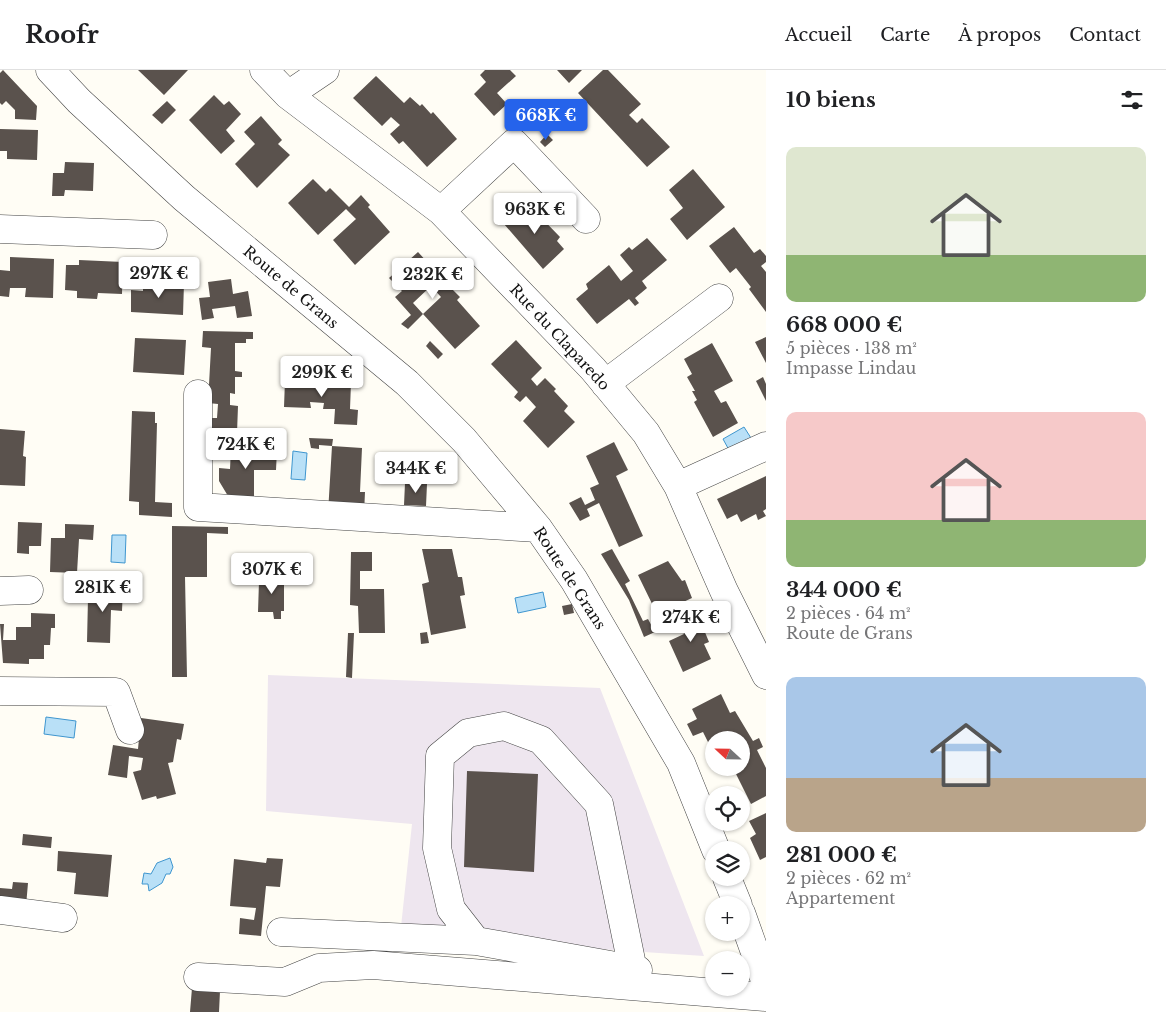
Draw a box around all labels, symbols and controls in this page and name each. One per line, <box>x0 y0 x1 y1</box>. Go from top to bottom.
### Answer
text: Roofr <box>25 20 99 49</box>
text: Accueil <box>785 24 852 46</box>
text: Carte <box>880 24 930 46</box>
text: À propos <box>958 24 1041 46</box>
text: Contact <box>1069 24 1141 46</box>
icon: filters <box>1118 86 1146 114</box>
text: 10 biens <box>786 87 876 113</box>
pin: 668K € <box>505 98 587 141</box>
text: 668K € <box>516 105 576 125</box>
icon: home <box>921 180 1011 270</box>
pin: 963K € <box>494 192 576 235</box>
text: 963K € <box>505 199 566 219</box>
street label: Route de Grans <box>239 242 343 333</box>
pin: 297K € <box>118 256 200 299</box>
pin: 232K € <box>392 258 474 300</box>
text: 297K € <box>130 263 188 283</box>
text: 232K € <box>403 264 463 284</box>
street label: Rue du Claparedo <box>506 280 614 394</box>
text: 668 000 € <box>786 312 902 338</box>
text: 5 pièces · 138 m² <box>786 338 917 358</box>
pin: 299K € <box>281 356 363 398</box>
text: Impasse Lindau <box>786 358 916 378</box>
text: 299K € <box>291 362 353 382</box>
pin: 724K € <box>205 428 287 470</box>
text: 724K € <box>217 434 275 454</box>
icon: home <box>921 445 1011 535</box>
pin: 344K € <box>375 452 457 494</box>
text: 344K € <box>386 458 446 478</box>
street label: Route de Grans <box>530 523 610 633</box>
pin: 307K € <box>231 552 313 595</box>
text: 307K € <box>242 559 302 579</box>
pin: 281K € <box>62 570 144 613</box>
text: 281K € <box>75 577 131 597</box>
text: 344 000 € <box>786 577 902 603</box>
pin: 274K € <box>650 600 732 643</box>
text: 2 pièces · 64 m² <box>786 603 911 623</box>
text: 274K € <box>662 607 720 627</box>
text: Route de Grans <box>786 623 913 643</box>
icon: home <box>921 710 1011 800</box>
north arrow <box>705 731 750 776</box>
map controls <box>705 731 750 996</box>
button: locate <box>705 786 750 831</box>
button: layers <box>705 841 750 886</box>
text: 281 000 € <box>786 842 897 868</box>
text: 2 pièces · 62 m² <box>786 868 911 888</box>
text: Appartement <box>786 888 895 908</box>
button: + <box>705 896 750 941</box>
button: − <box>705 951 750 996</box>

